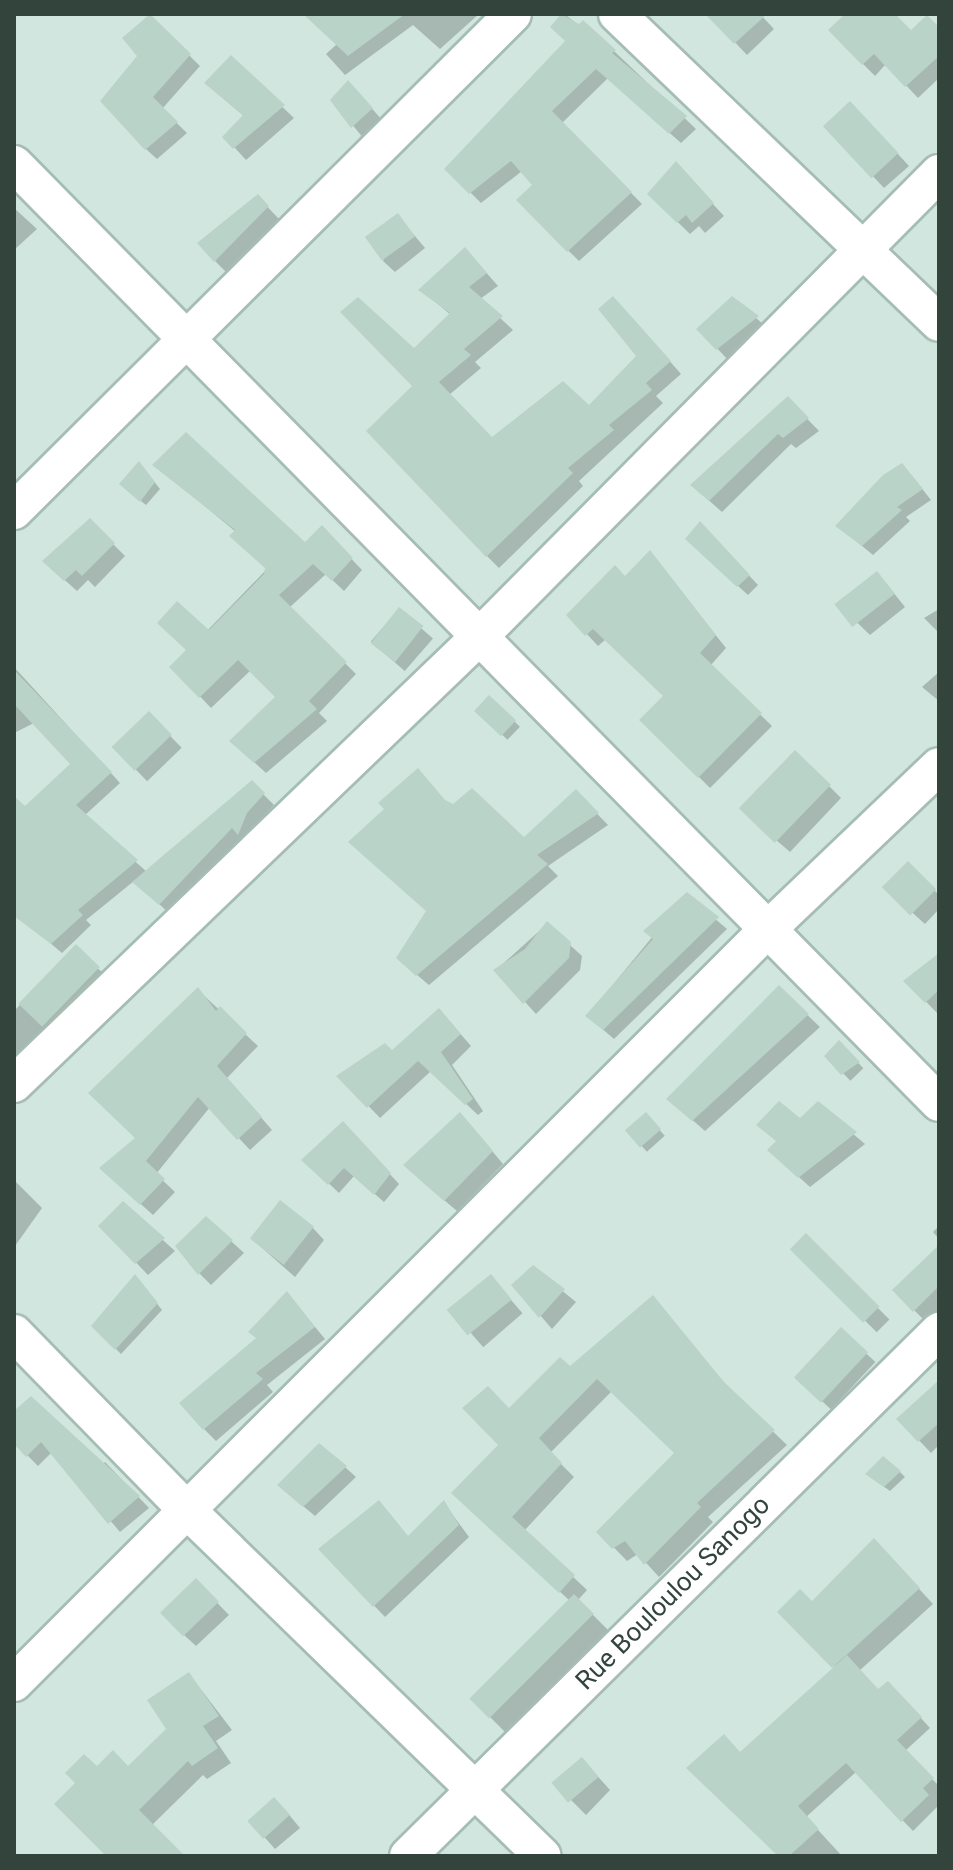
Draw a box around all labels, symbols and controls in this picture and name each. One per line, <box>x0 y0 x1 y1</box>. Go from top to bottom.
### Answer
street label: Rue Bouloulou Sanogo <box>569 1489 777 1697</box>

